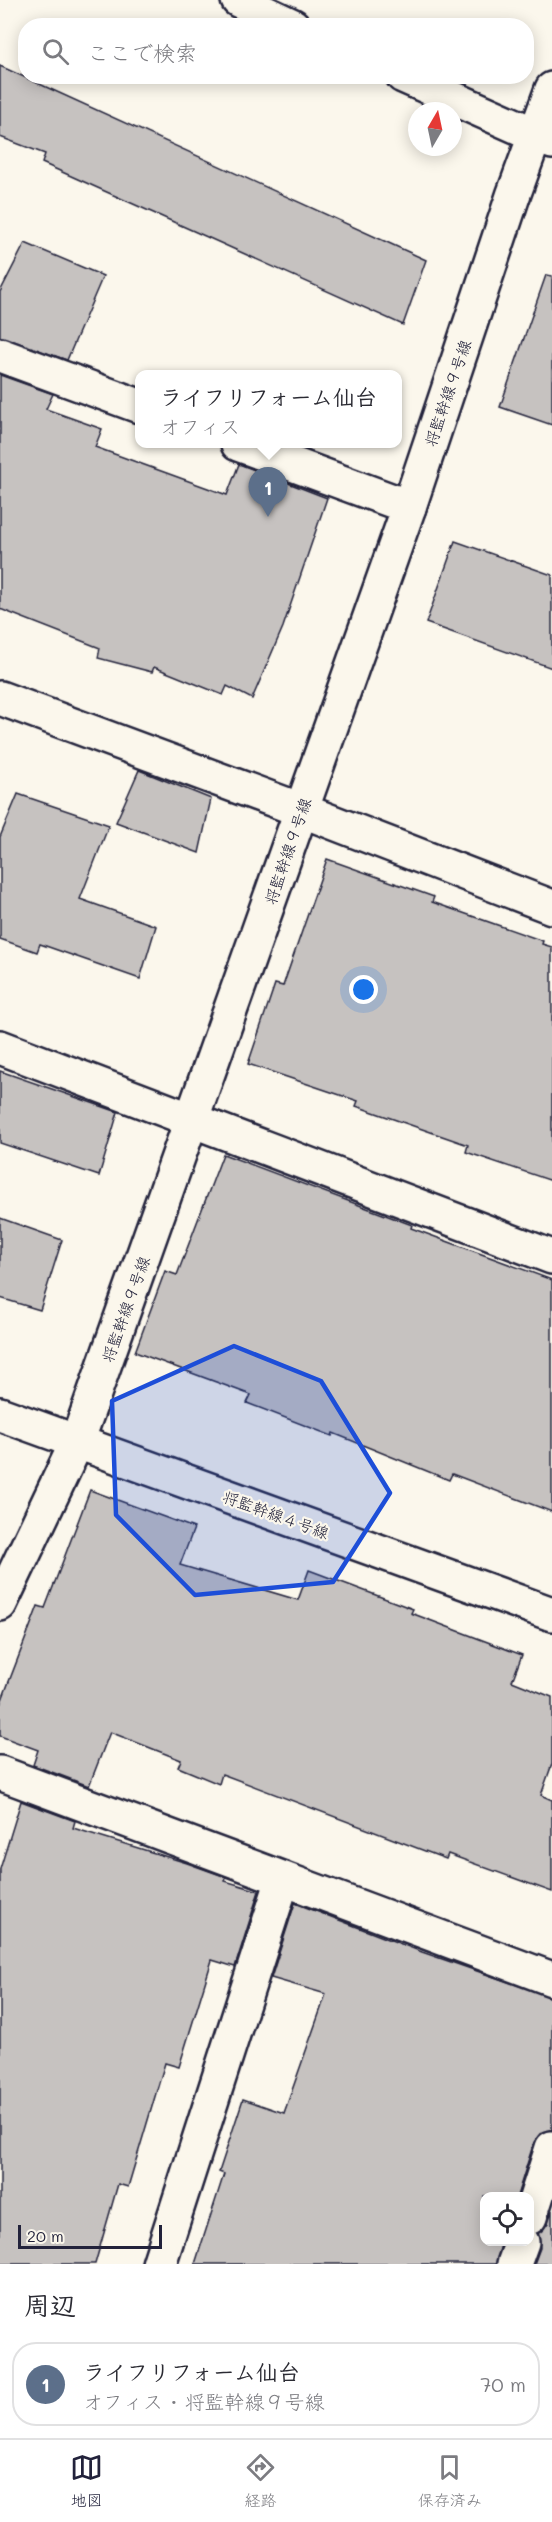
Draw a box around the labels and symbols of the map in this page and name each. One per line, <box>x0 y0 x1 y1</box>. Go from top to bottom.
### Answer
north arrow <box>408 102 462 156</box>
street label: 将監幹線９号線 <box>419 337 475 449</box>
pin: 1 <box>248 468 288 517</box>
street label: 将監幹線９号線 <box>259 795 315 907</box>
your location <box>349 975 378 1004</box>
street label: 将監幹線９号線 <box>96 1253 154 1365</box>
street label: 将監幹線４号線 <box>220 1485 332 1543</box>
scale bar <box>18 2222 162 2250</box>

